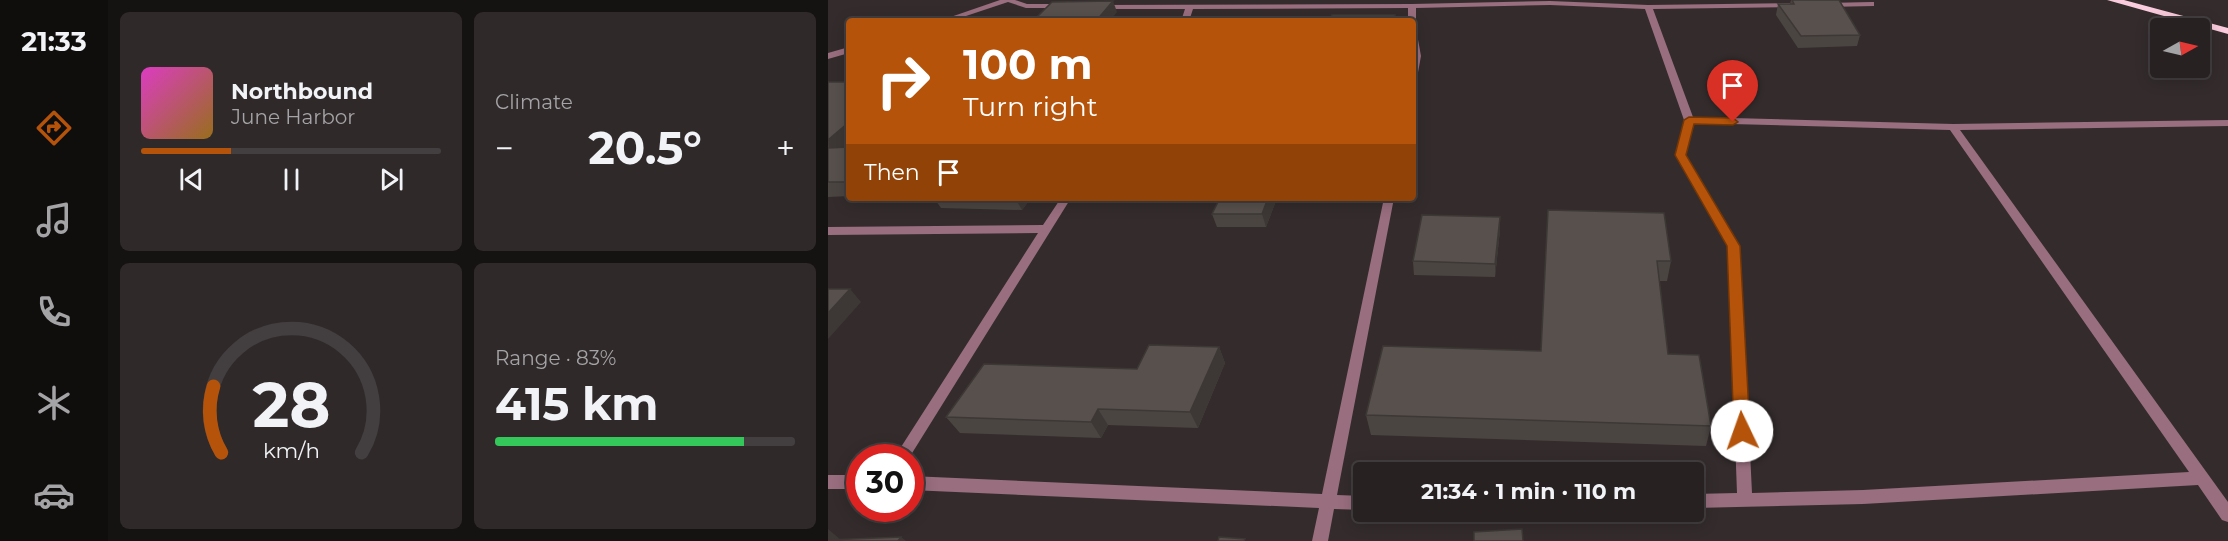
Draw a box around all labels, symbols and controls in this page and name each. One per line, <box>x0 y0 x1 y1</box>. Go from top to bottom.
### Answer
north arrow <box>2150 18 2210 78</box>
map controls <box>2150 18 2210 78</box>
text: 21:33 <box>21 25 87 58</box>
text: 100 m <box>963 38 1092 90</box>
icon: right <box>864 42 942 120</box>
pin <box>1707 60 1758 122</box>
icon: arrive <box>1716 69 1749 102</box>
text: Northbound <box>231 78 373 105</box>
text: Climate <box>495 90 573 114</box>
text: Turn right <box>963 90 1098 123</box>
text: June Harbor <box>231 105 355 129</box>
icon: directions <box>33 107 75 149</box>
text: 20.5° <box>588 120 702 175</box>
text: − <box>495 128 514 168</box>
text: + <box>776 128 795 168</box>
icon: arrive <box>932 156 965 189</box>
text: Then <box>864 159 920 186</box>
icon: previous <box>175 163 208 196</box>
icon: pause <box>275 163 308 196</box>
icon: next <box>375 163 408 196</box>
icon: music <box>33 199 75 241</box>
icon: phone <box>33 291 75 333</box>
text: Range · 83% <box>495 346 616 370</box>
text: 28 <box>252 367 330 443</box>
text: 415 km <box>495 376 659 431</box>
icon: climate <box>33 382 75 424</box>
position arrow <box>1710 399 1774 463</box>
text: km/h <box>262 437 320 463</box>
speed limit sign: 30 <box>846 444 924 522</box>
icon: car <box>33 474 75 516</box>
text: 21:34 · 1 min · 110 m <box>1421 478 1636 505</box>

